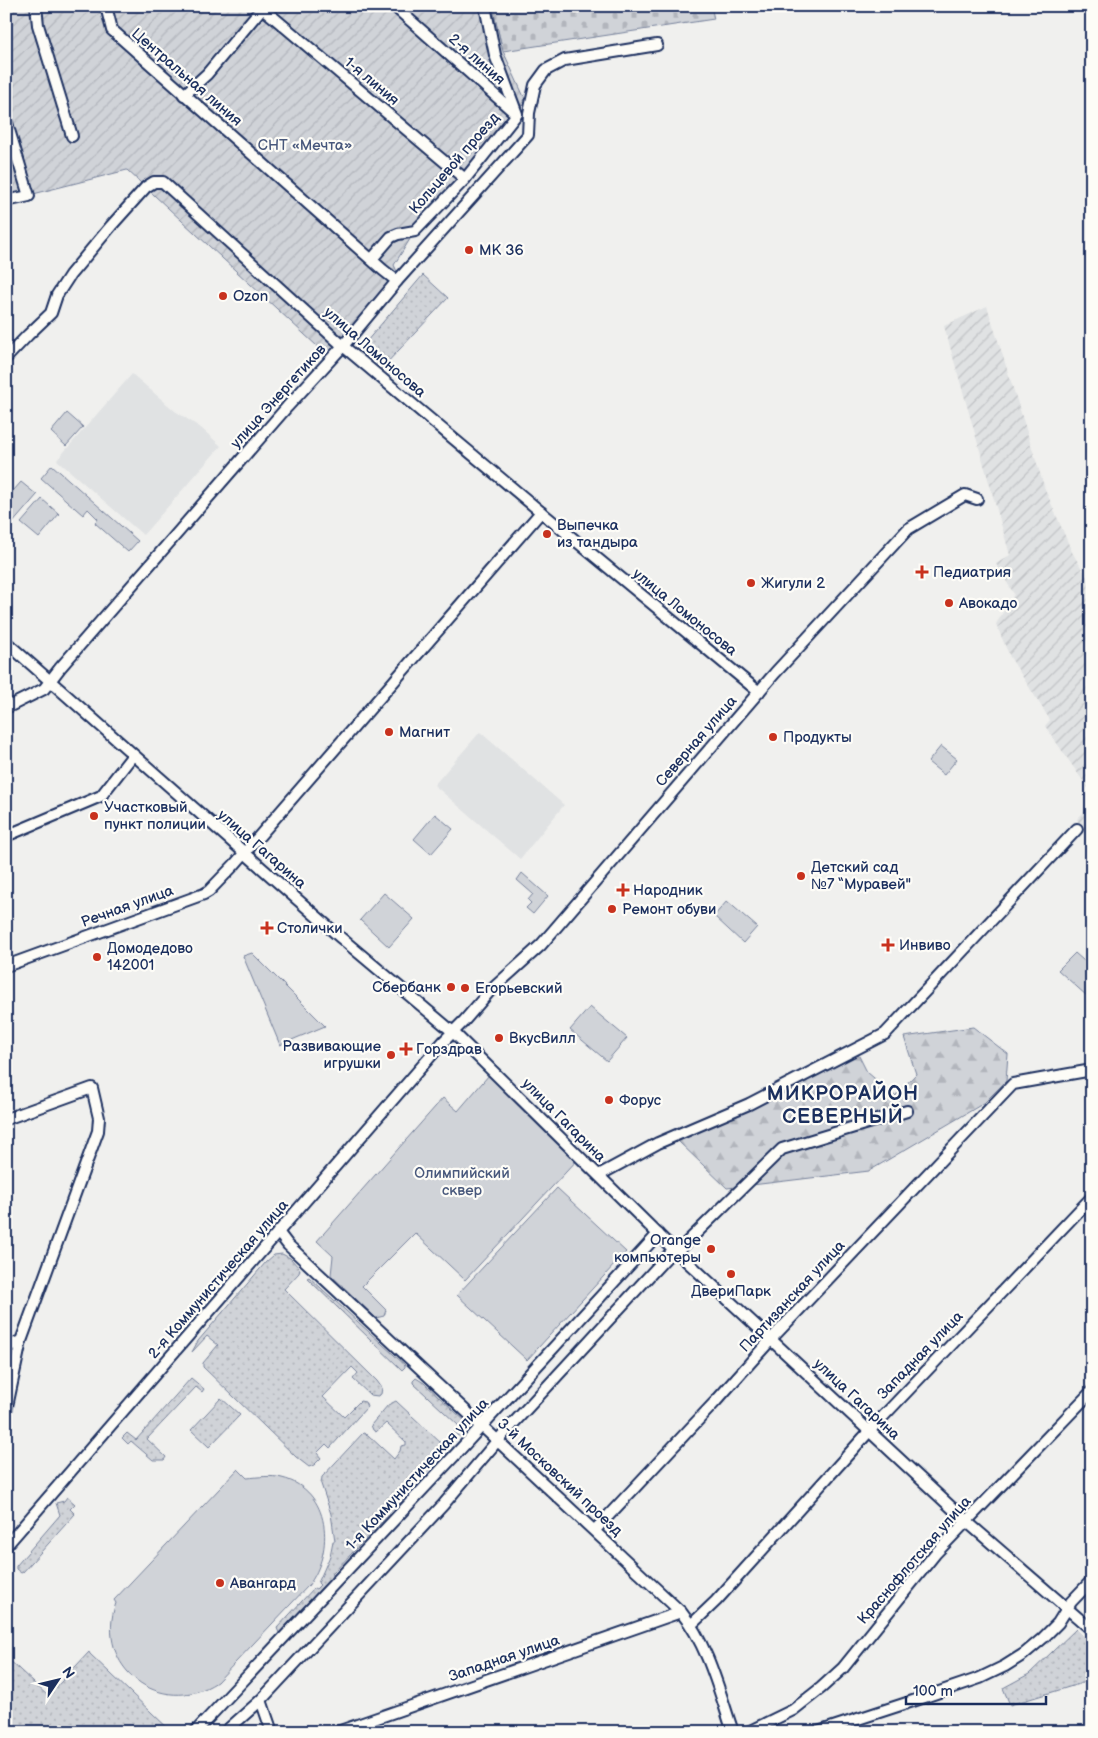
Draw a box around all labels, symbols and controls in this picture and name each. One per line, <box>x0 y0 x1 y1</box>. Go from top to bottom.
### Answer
street label: Центральная линия <box>127 24 246 131</box>
street label: 2-я линия <box>444 30 509 89</box>
street label: 1-я линия <box>340 53 403 110</box>
street label: Кольцевой проезд <box>405 109 504 218</box>
park label: СНТ «Мечта» <box>258 136 352 155</box>
place label: МК 36 <box>479 241 524 260</box>
marker: МК 36 <box>463 244 475 256</box>
place label: Ozon <box>233 287 268 306</box>
marker: Ozon <box>217 290 229 302</box>
street label: улица Ломоносова <box>320 303 430 402</box>
street label: улица Энергетиков <box>226 340 330 452</box>
place label: Выпечка из тандыра <box>557 516 638 552</box>
marker: Выпечка из тандыра <box>541 528 553 540</box>
place label: Педиатрия <box>933 563 1011 582</box>
street label: улица Ломоносова <box>629 564 741 660</box>
marker: Педиатрия <box>915 565 929 579</box>
place label: Жигули 2 <box>761 574 825 593</box>
marker: Жигули 2 <box>745 577 757 589</box>
place label: Авокадо <box>958 594 1017 613</box>
marker: Авокадо <box>943 597 955 609</box>
street label: Северная улица <box>652 692 741 791</box>
place label: Магнит <box>399 723 450 742</box>
marker: Магнит <box>383 726 395 738</box>
place label: Продукты <box>783 728 852 747</box>
marker: Продукты <box>767 731 779 743</box>
place label: Участковый пункт полиции <box>104 798 206 834</box>
street label: улица Гагарина <box>213 806 310 893</box>
marker: Участковый пункт полиции <box>88 810 100 822</box>
place label: Детский сад №7 “Муравей" <box>811 858 911 894</box>
marker: Детский сад №7 “Муравей" <box>795 870 807 882</box>
street label: Речная улица <box>78 881 176 932</box>
place label: Народник <box>633 881 703 900</box>
marker: Народник <box>617 884 629 896</box>
place label: Ремонт обуви <box>622 900 716 919</box>
marker: Ремонт обуви <box>606 903 618 915</box>
place label: Столички <box>277 919 343 938</box>
marker: Столички <box>261 922 273 934</box>
place label: Инвиво <box>899 936 951 955</box>
marker: Инвиво <box>881 938 895 952</box>
place label: Домодедово 142001 <box>107 939 193 975</box>
marker: Домодедово 142001 <box>91 951 103 963</box>
place label: Сбербанк <box>372 978 441 997</box>
place label: Егорьевский <box>475 979 562 998</box>
marker: Сбербанк <box>445 981 457 993</box>
marker: Егорьевский <box>459 982 471 994</box>
place label: ВкусВилл <box>509 1029 576 1048</box>
marker: ВкусВилл <box>493 1032 505 1044</box>
place label: Развивающие игрушки <box>282 1037 381 1073</box>
place label: Горздрав <box>416 1040 482 1059</box>
marker: Горздрав <box>400 1043 412 1055</box>
marker: Развивающие игрушки <box>385 1049 397 1061</box>
street label: улица Гагарина <box>518 1074 610 1166</box>
district label: МИКРОРАЙОН СЕВЕРНЫЙ <box>767 1080 919 1129</box>
place label: Форус <box>619 1091 662 1110</box>
marker: Форус <box>603 1094 615 1106</box>
park label: Олимпийский сквер <box>414 1164 510 1200</box>
street label: 2-я Коммунистическая улица <box>144 1196 293 1363</box>
place label: Orange компьютеры <box>614 1231 701 1267</box>
street label: Партизанская улица <box>736 1236 849 1356</box>
marker: Orange компьютеры <box>705 1243 717 1255</box>
marker: ДвериПарк <box>725 1268 737 1280</box>
place label: ДвериПарк <box>691 1282 771 1301</box>
street label: Западная улица <box>873 1307 967 1404</box>
street label: улица Гагарина <box>809 1354 904 1444</box>
street label: 1-я Коммунистическая улица <box>342 1394 493 1554</box>
street label: 3-й Московский проезд <box>493 1414 626 1540</box>
street label: Краснофлотская улица <box>854 1492 975 1628</box>
place label: Авангард <box>229 1574 296 1593</box>
marker: Авангард <box>214 1577 226 1589</box>
street label: Западная улица <box>446 1631 562 1686</box>
north arrow <box>32 1656 82 1706</box>
text: N <box>58 1664 78 1682</box>
scale bar <box>906 1673 1046 1705</box>
text: 100 m <box>913 1682 953 1701</box>

